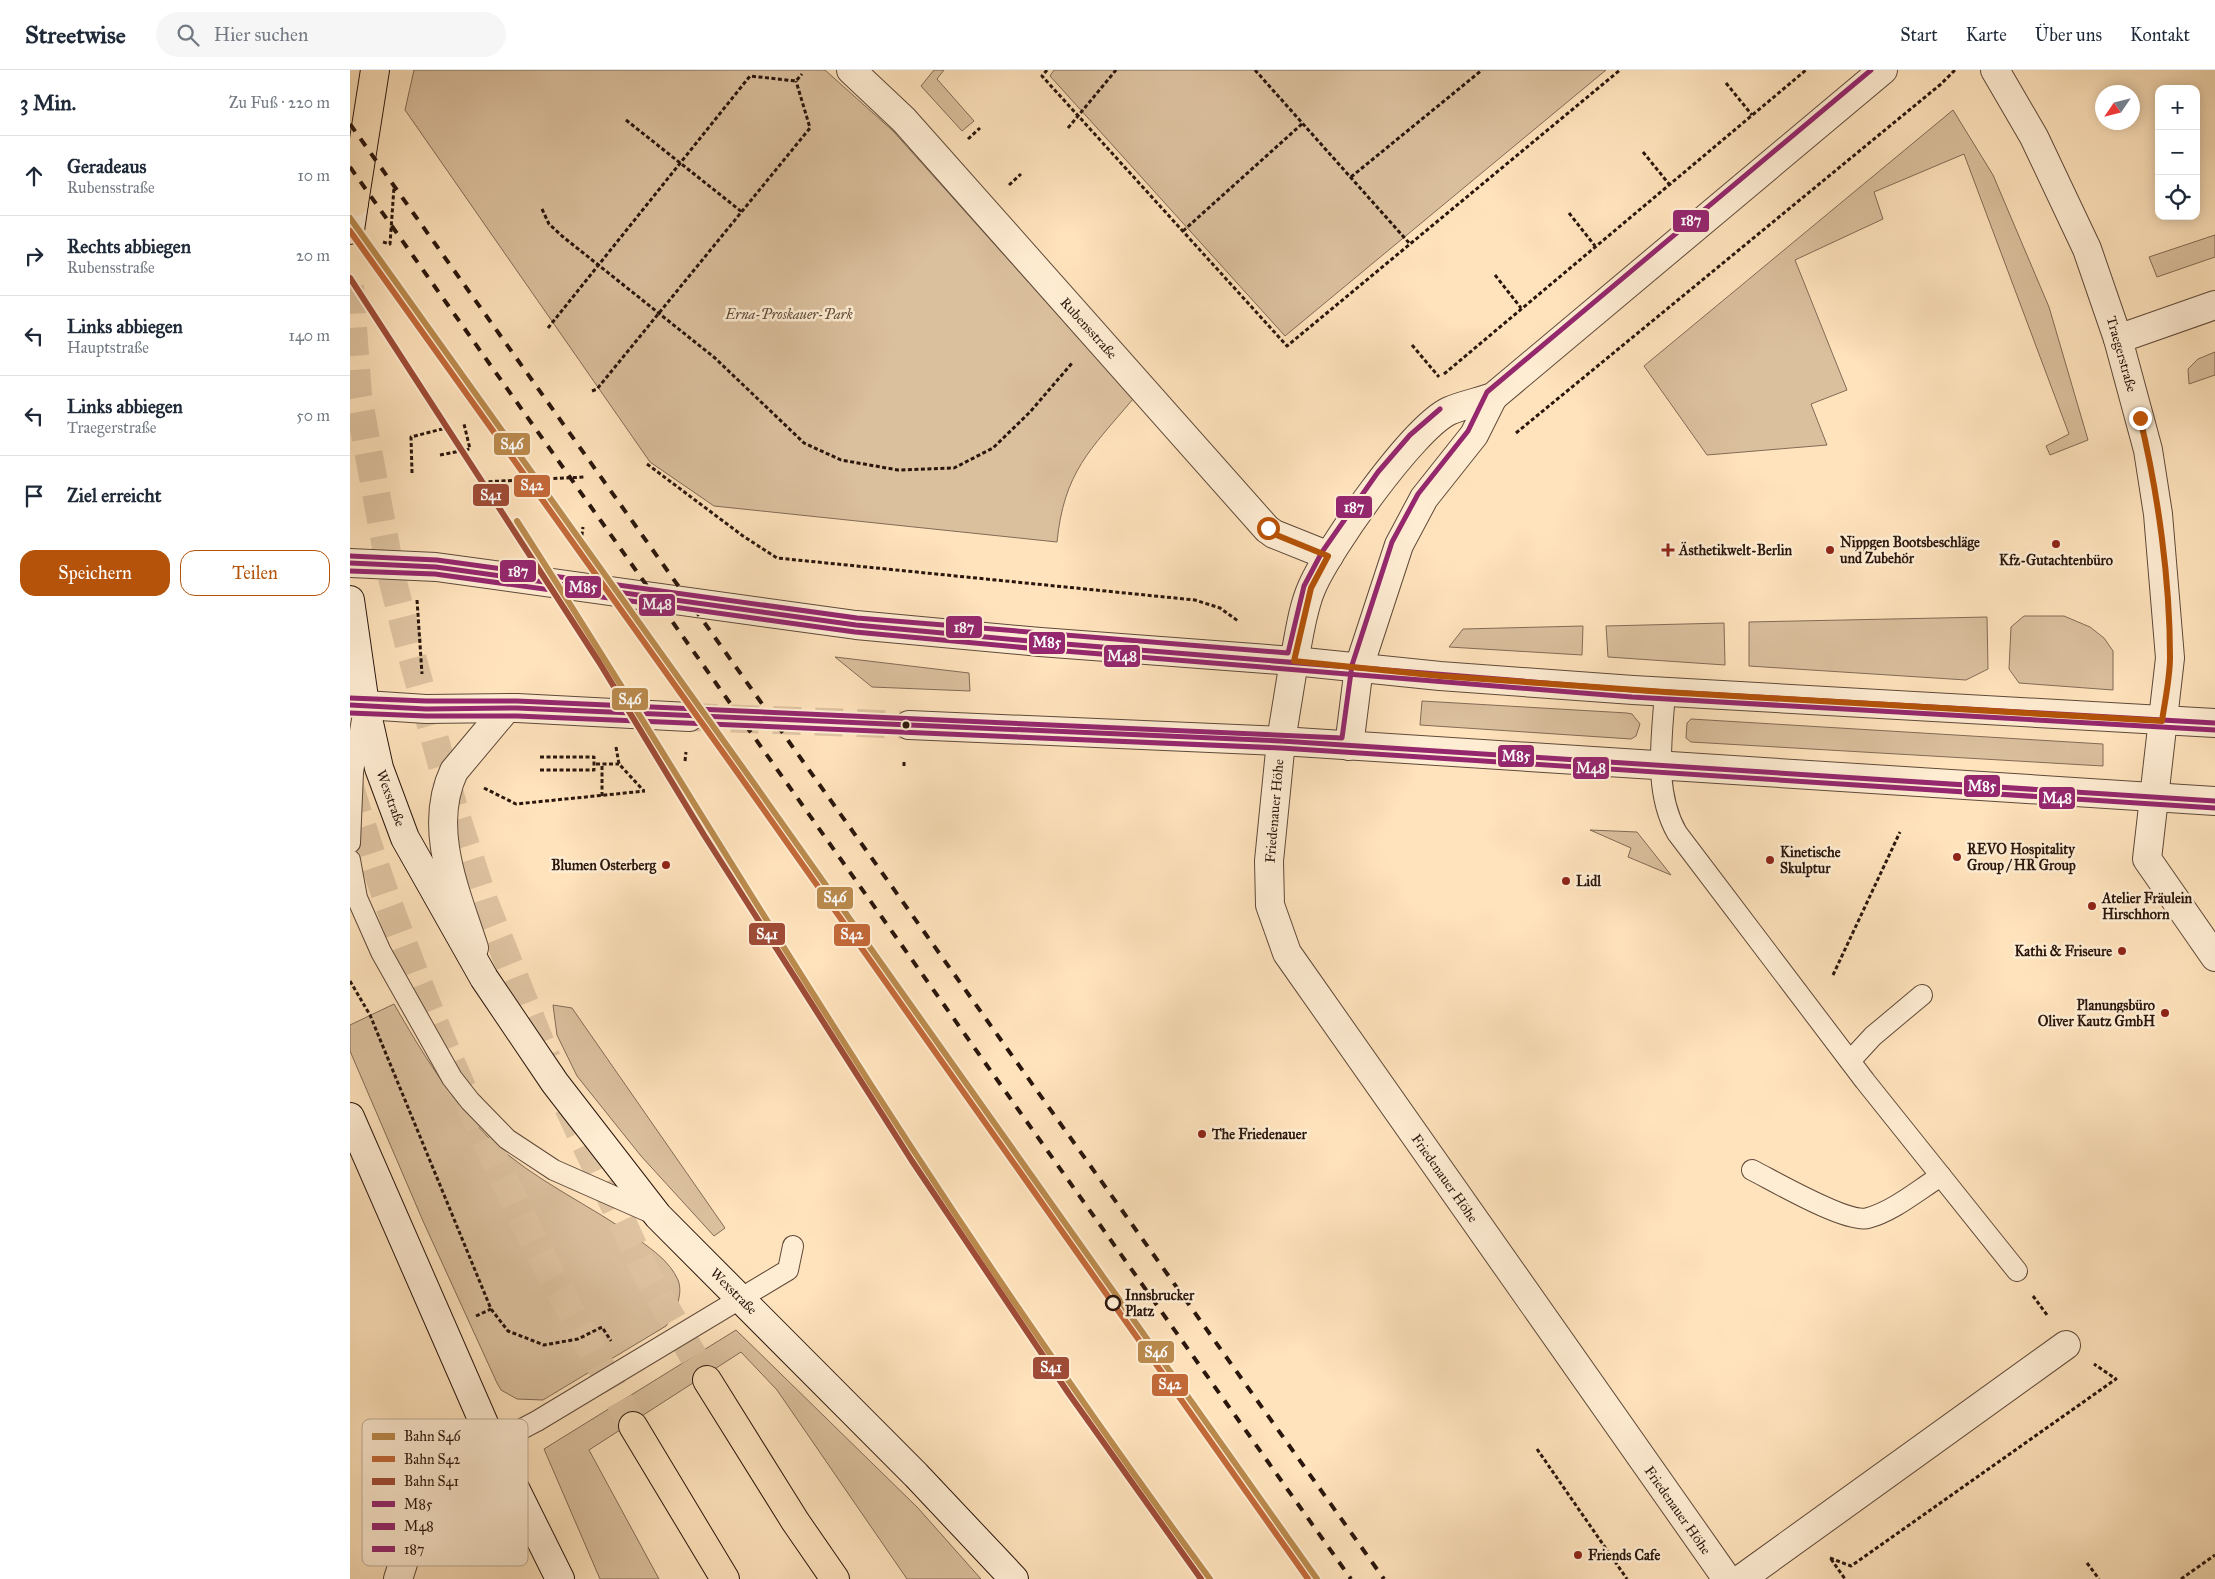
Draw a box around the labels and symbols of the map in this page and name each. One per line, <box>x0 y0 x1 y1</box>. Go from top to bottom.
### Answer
north arrow <box>2095 85 2140 130</box>
line badge: 187 <box>1672 209 1710 233</box>
text: 187 <box>1681 212 1702 229</box>
street label: Rubensstraße <box>1057 294 1121 363</box>
park label: Erna-Proskauer-Park <box>724 306 853 323</box>
street label: Traegerstraße <box>2103 314 2141 394</box>
route end <box>2129 407 2152 430</box>
line badge: S46 <box>493 432 531 456</box>
text: S46 <box>500 436 524 454</box>
line badge: S42 <box>513 474 551 498</box>
text: S42 <box>521 477 544 495</box>
line badge: S41 <box>472 483 510 507</box>
text: S41 <box>480 487 502 505</box>
line badge: 187 <box>1335 495 1373 519</box>
text: 187 <box>1344 499 1365 516</box>
route start <box>1257 517 1280 540</box>
place label: Nippgen Bootsbeschläge und Zubehör <box>1839 534 1980 567</box>
marker: Kfz-Gutachtenbüro <box>2050 538 2062 550</box>
place label: Ästhetikwelt-Berlin <box>1678 541 1793 559</box>
marker: Ästhetikwelt-Berlin <box>1661 543 1675 557</box>
marker: Nippgen Bootsbeschläge und Zubehör <box>1824 544 1836 556</box>
place label: Kfz-Gutachtenbüro <box>1999 552 2113 569</box>
line badge: 187 <box>499 559 537 583</box>
text: 187 <box>508 563 529 580</box>
line badge: M85 <box>564 575 602 599</box>
text: M85 <box>569 579 598 596</box>
line badge: M48 <box>638 593 676 617</box>
text: M48 <box>642 596 672 614</box>
line badge: 187 <box>945 615 983 639</box>
text: 187 <box>954 619 975 636</box>
line badge: M85 <box>1028 631 1066 655</box>
text: M85 <box>1033 634 1062 651</box>
line badge: M48 <box>1103 644 1141 668</box>
text: M48 <box>1107 648 1137 666</box>
line badge: S46 <box>611 687 649 711</box>
text: S46 <box>618 691 642 709</box>
unlabelled marker <box>901 720 911 730</box>
line badge: M85 <box>1497 744 1535 768</box>
text: M85 <box>1502 748 1531 765</box>
line badge: M48 <box>1572 756 1610 780</box>
street label: Friedenauer Höhe <box>1261 758 1288 864</box>
text: M48 <box>1576 760 1606 778</box>
street label: Wexstraße <box>372 768 409 829</box>
line badge: M85 <box>1963 774 2001 798</box>
text: M85 <box>1968 778 1997 795</box>
line badge: M48 <box>2038 786 2076 810</box>
text: M48 <box>2042 790 2072 808</box>
place label: REVO Hospitality Group / HR Group <box>1967 841 2076 875</box>
place label: Kinetische Skulptur <box>1780 844 1841 878</box>
marker: REVO Hospitality Group / HR Group <box>1951 851 1963 863</box>
marker: Kinetische Skulptur <box>1764 854 1776 866</box>
place label: Blumen Osterberg <box>551 857 656 875</box>
marker: Blumen Osterberg <box>660 859 672 871</box>
place label: Lidl <box>1576 873 1602 890</box>
marker: Lidl <box>1560 875 1572 887</box>
line badge: S46 <box>816 886 854 910</box>
text: S46 <box>823 889 847 907</box>
place label: Atelier Fräulein Hirschhorn <box>2101 890 2193 923</box>
marker: Atelier Fräulein Hirschhorn <box>2086 900 2098 912</box>
line badge: S41 <box>748 922 786 946</box>
line badge: S42 <box>833 923 871 947</box>
text: S41 <box>756 926 778 944</box>
text: S42 <box>841 926 864 944</box>
place label: Kathi & Friseure <box>2014 943 2112 960</box>
marker: Kathi & Friseure <box>2116 945 2128 957</box>
place label: Planungsbüro Oliver Kautz GmbH <box>2038 997 2155 1030</box>
marker: Planungsbüro Oliver Kautz GmbH <box>2159 1007 2171 1019</box>
place label: The Friedenauer <box>1211 1126 1308 1143</box>
marker: The Friedenauer <box>1196 1128 1208 1140</box>
street label: Friedenauer Höhe <box>1408 1131 1482 1226</box>
street label: Wexstraße <box>707 1264 761 1318</box>
place label: Innsbrucker Platz <box>1125 1287 1195 1320</box>
marker: Innsbrucker Platz <box>1105 1295 1121 1311</box>
line badge: S46 <box>1137 1340 1175 1364</box>
text: S46 <box>1144 1344 1168 1362</box>
line badge: S41 <box>1032 1356 1070 1380</box>
text: S41 <box>1040 1359 1062 1377</box>
line badge: S42 <box>1151 1373 1189 1397</box>
text: S42 <box>1159 1376 1182 1394</box>
legend <box>362 1419 528 1566</box>
text: Bahn S46 <box>404 1428 461 1445</box>
text: Bahn S42 <box>404 1451 460 1468</box>
street label: Friedenauer Höhe <box>1641 1463 1715 1558</box>
text: Bahn S41 <box>404 1473 459 1490</box>
text: M85 <box>404 1496 433 1513</box>
text: M48 <box>404 1518 434 1535</box>
text: 187 <box>404 1541 424 1558</box>
place label: Friends Cafe <box>1588 1547 1660 1564</box>
marker: Friends Cafe <box>1572 1549 1584 1561</box>

